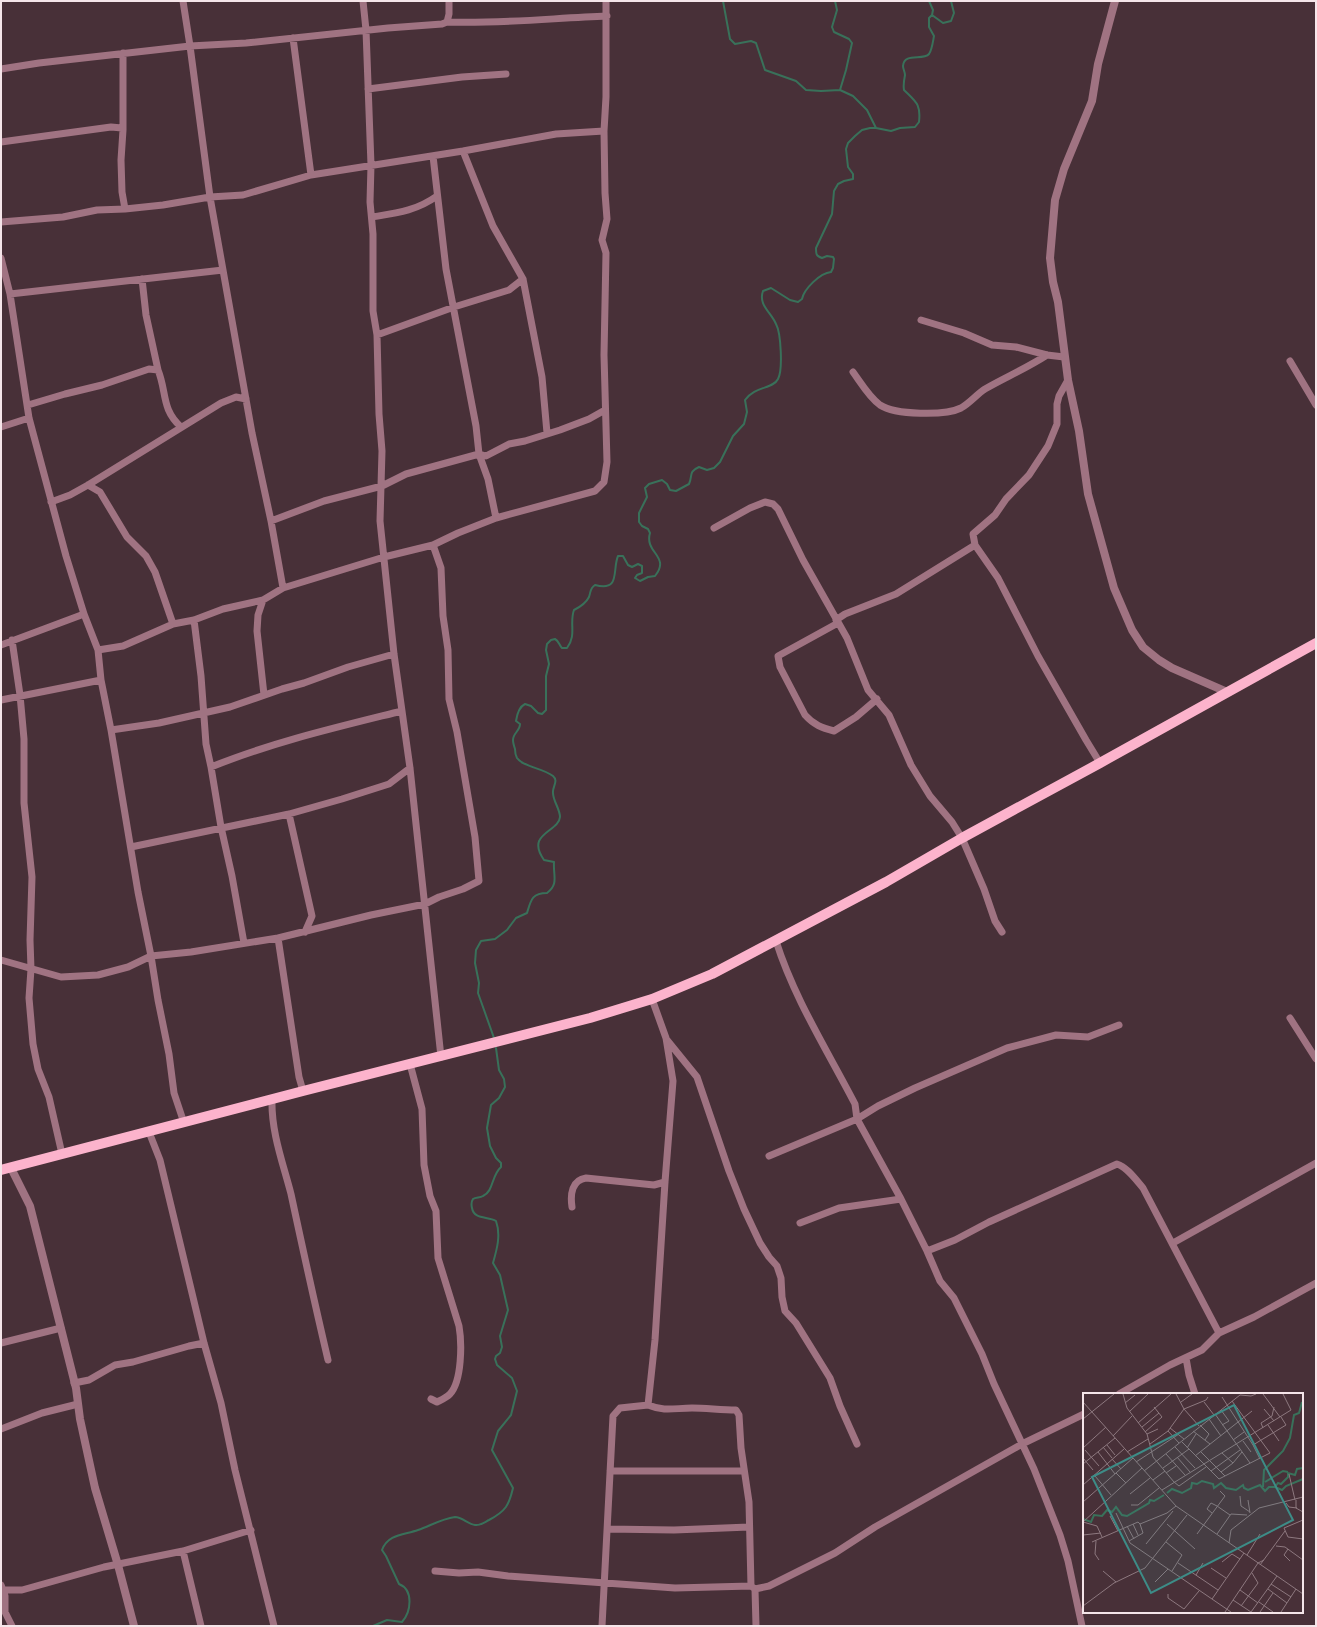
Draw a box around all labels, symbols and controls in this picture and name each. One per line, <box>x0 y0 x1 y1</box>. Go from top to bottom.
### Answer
inset map <box>1083 1393 1303 1613</box>

